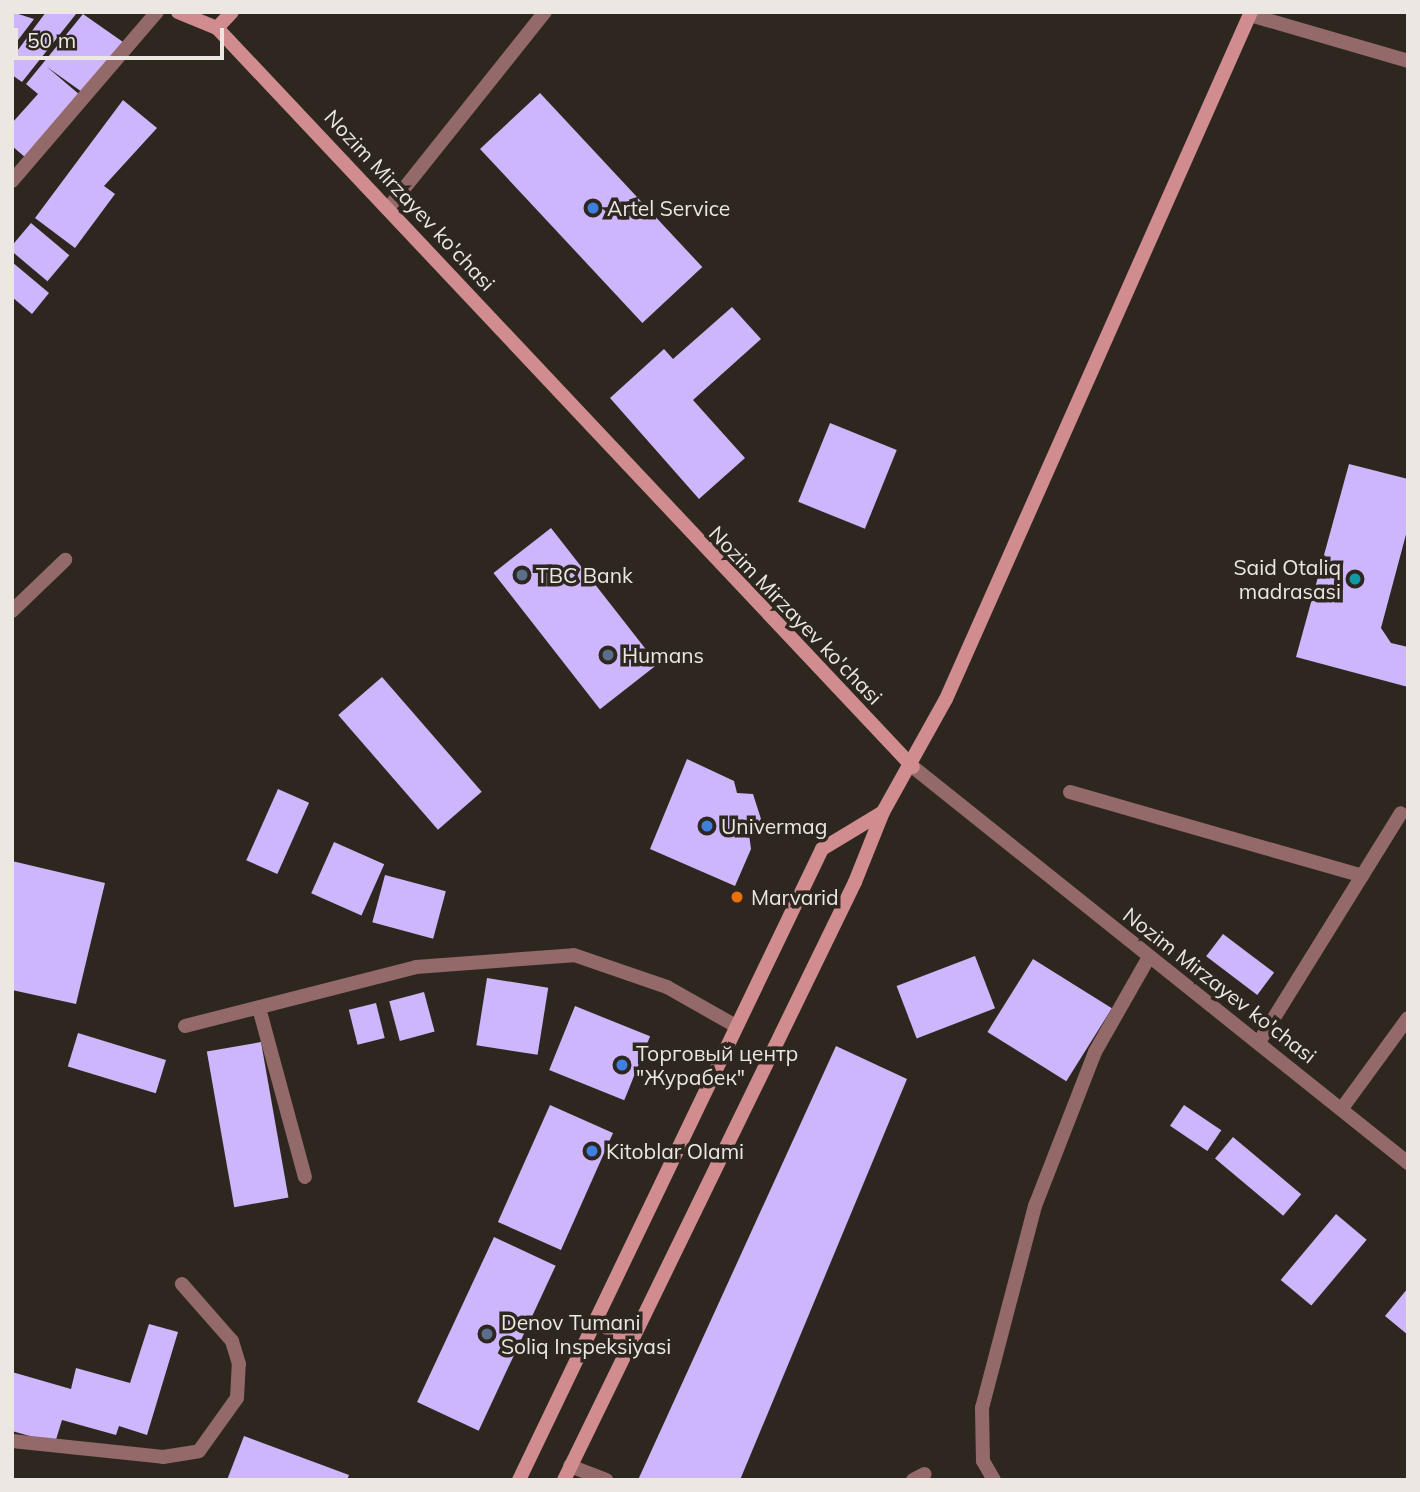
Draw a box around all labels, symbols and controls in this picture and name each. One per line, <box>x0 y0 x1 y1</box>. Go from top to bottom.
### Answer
scale bar <box>18 14 228 58</box>
text: 50 m <box>27 27 76 53</box>
street label: Nozim Mirzayev ko'chasi <box>320 104 500 296</box>
place label: Artel Service <box>607 195 730 221</box>
marker: Artel Service <box>585 200 601 216</box>
street label: Nozim Mirzayev ko'chasi <box>704 521 888 709</box>
place label: Said Otaliq madrasasi <box>1233 554 1341 604</box>
place label: TBC Bank <box>536 562 633 588</box>
marker: TBC Bank <box>514 567 530 583</box>
marker: Said Otaliq madrasasi <box>1347 571 1363 587</box>
place label: Humans <box>622 642 704 668</box>
marker: Humans <box>600 647 616 663</box>
place label: Univermag <box>721 813 827 839</box>
marker: Univermag <box>699 818 715 834</box>
place label: Marvarid <box>751 884 839 910</box>
marker: Marvarid <box>729 889 745 905</box>
street label: Nozim Mirzayev ko'chasi <box>1118 902 1322 1068</box>
place label: Торговый центр "Журабек" <box>636 1040 798 1090</box>
marker: Торговый центр "Журабек" <box>614 1057 630 1073</box>
place label: Kitoblar Olami <box>606 1138 744 1164</box>
marker: Kitoblar Olami <box>584 1143 600 1159</box>
place label: Denov Tumani Soliq Inspeksiyasi <box>501 1309 671 1359</box>
marker: Denov Tumani Soliq Inspeksiyasi <box>479 1326 495 1342</box>

